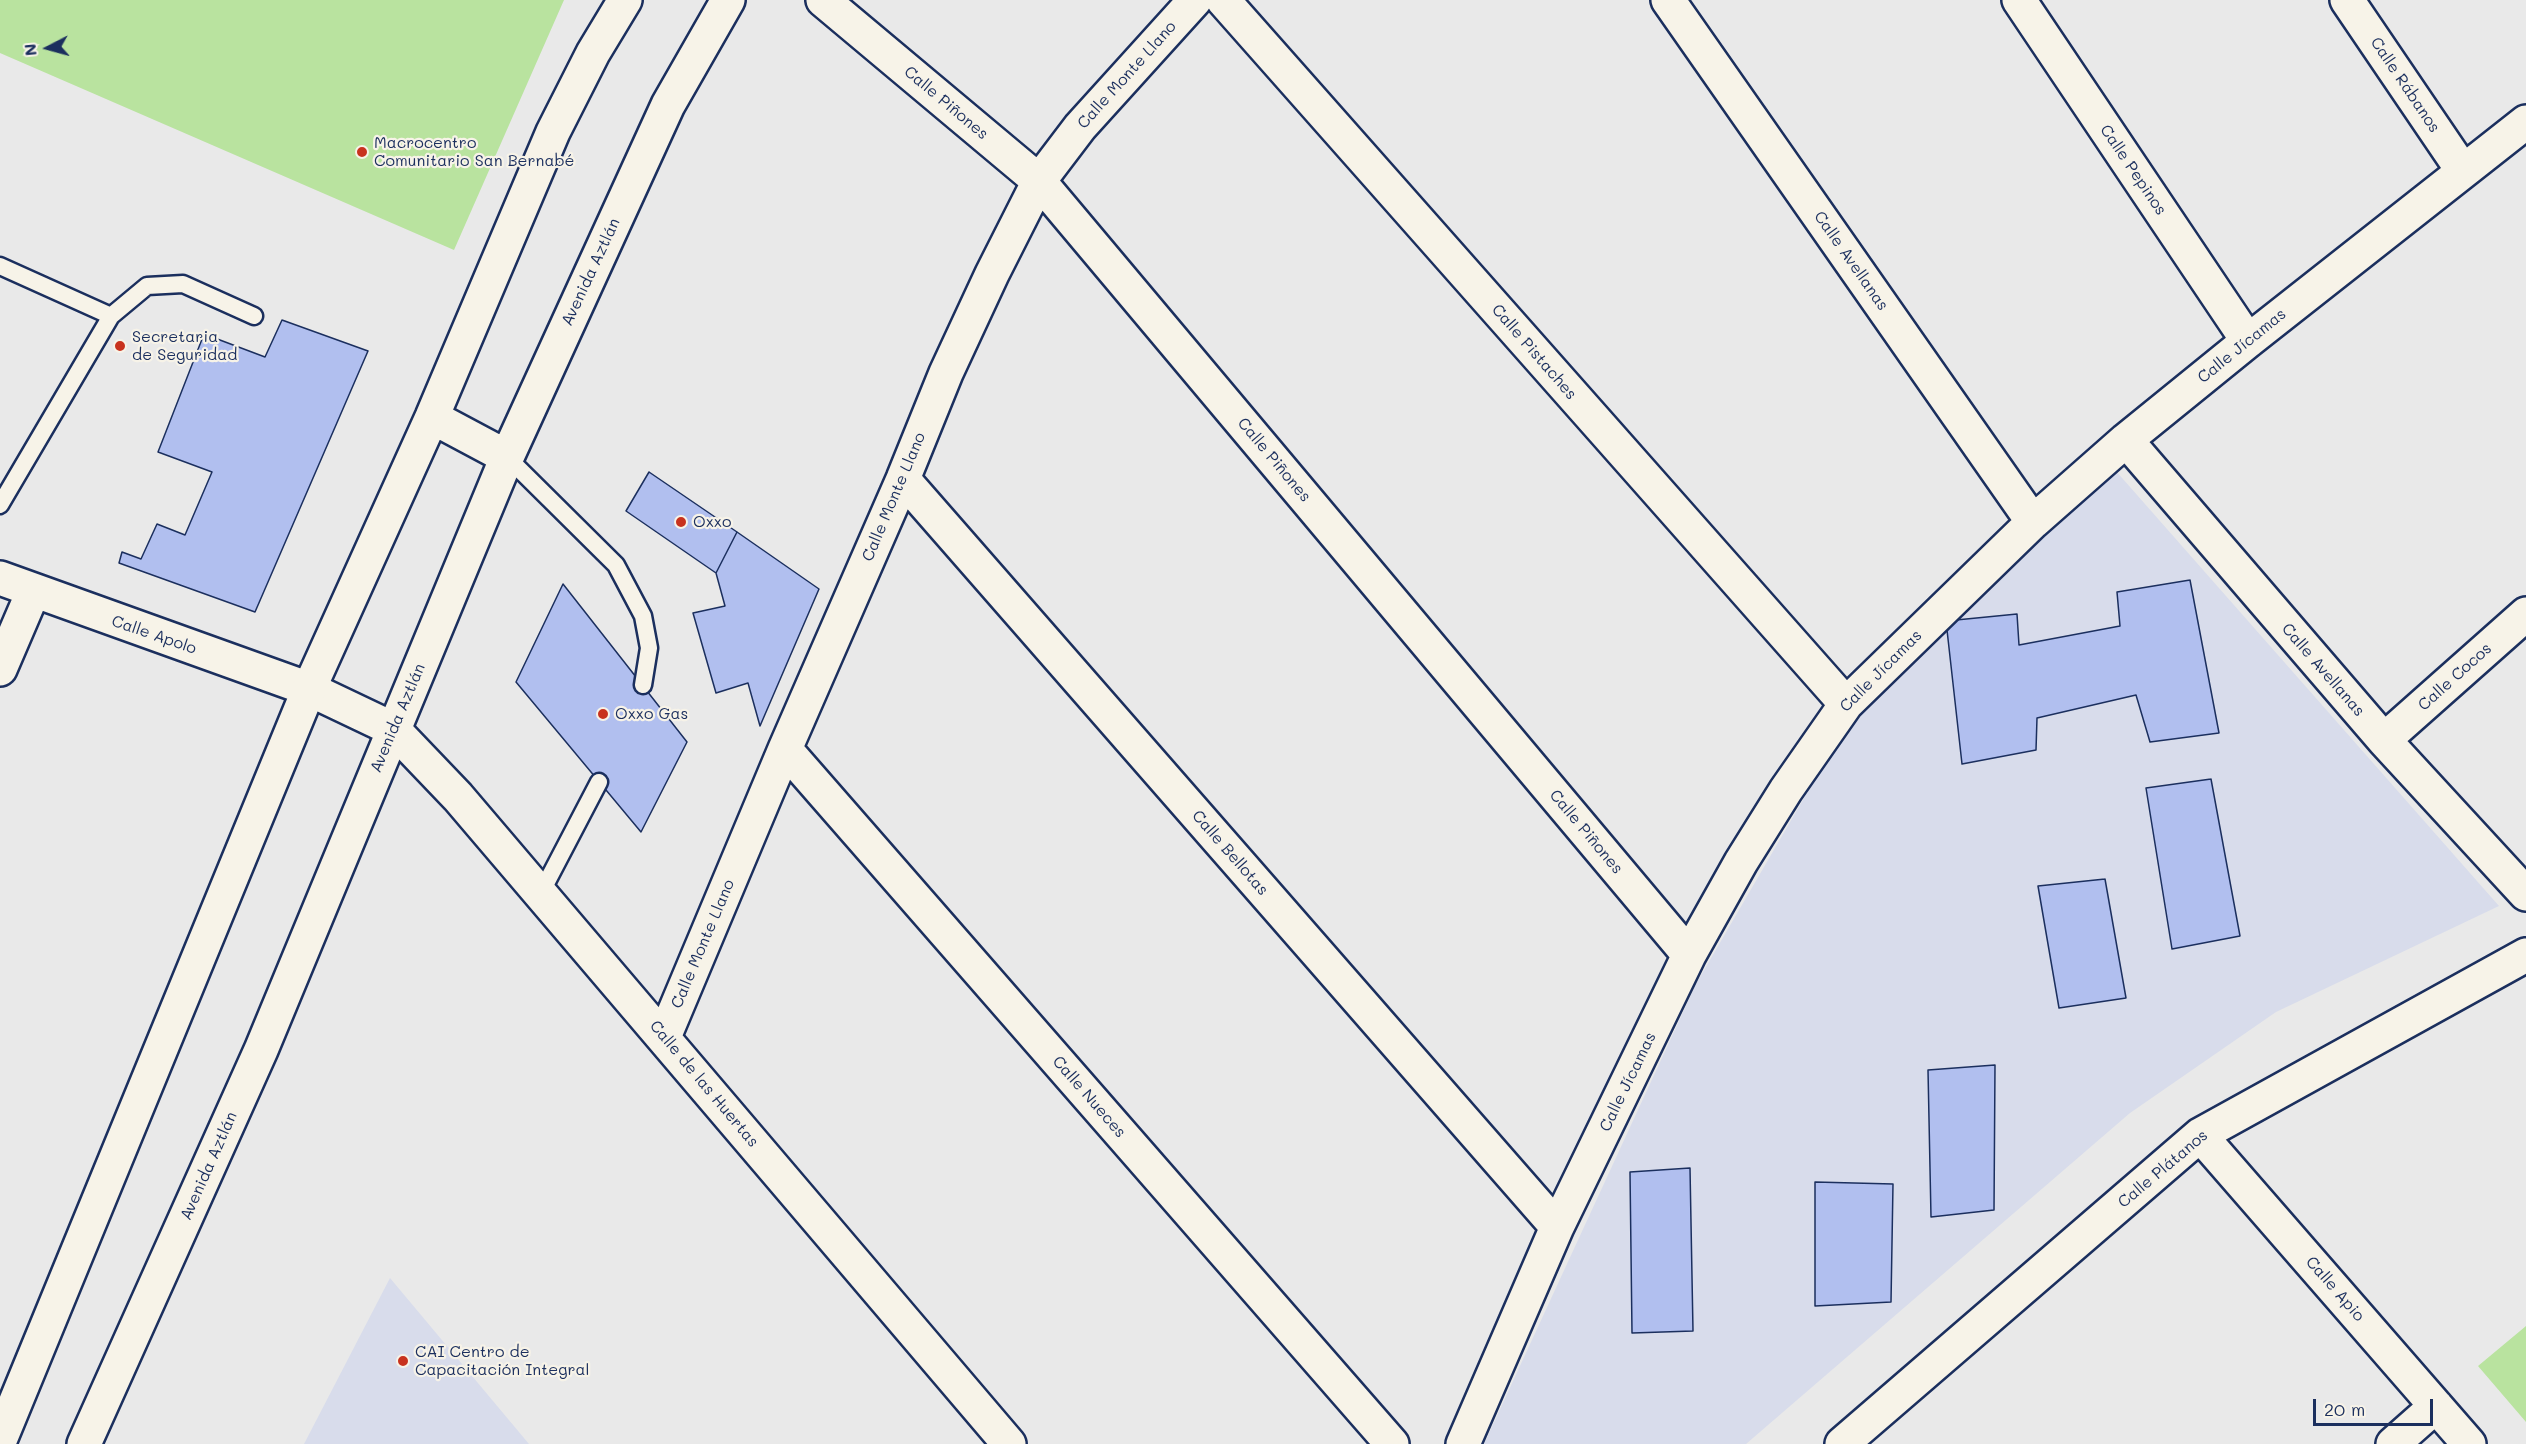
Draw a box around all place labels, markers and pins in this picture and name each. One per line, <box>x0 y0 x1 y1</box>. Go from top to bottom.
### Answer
place label: Macrocentro Comunitario San Bernabé <box>374 133 574 171</box>
marker: Macrocentro Comunitario San Bernabé <box>355 145 369 159</box>
place label: Secretaria de Seguridad <box>132 327 237 365</box>
marker: Secretaria de Seguridad <box>113 339 127 353</box>
place label: Oxxo <box>693 512 731 532</box>
marker: Oxxo <box>674 515 688 529</box>
place label: Oxxo Gas <box>615 704 688 724</box>
marker: Oxxo Gas <box>596 707 610 721</box>
place label: CAI Centro de Capacitación Integral <box>415 1342 589 1380</box>
marker: CAI Centro de Capacitación Integral <box>396 1354 410 1368</box>

